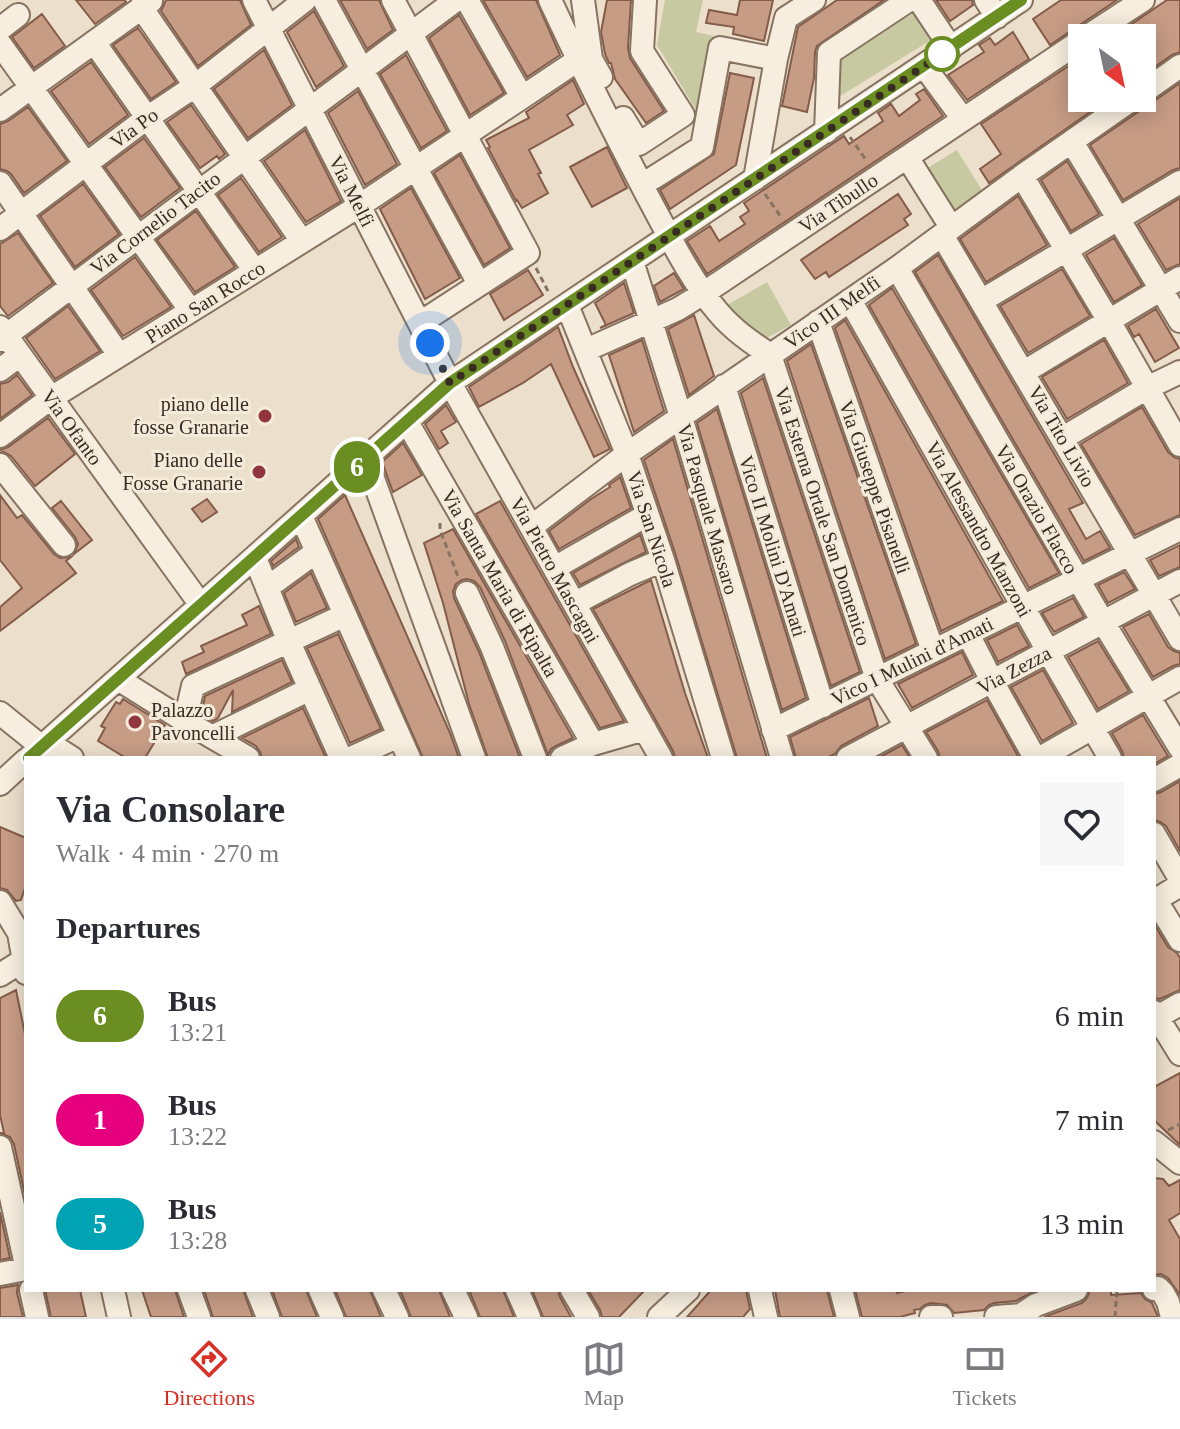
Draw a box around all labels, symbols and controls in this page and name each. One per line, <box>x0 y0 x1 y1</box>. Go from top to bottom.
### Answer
north arrow <box>1068 24 1156 112</box>
map controls <box>1068 24 1156 112</box>
unlabelled marker <box>925 37 959 71</box>
street label: Via Po <box>106 103 162 153</box>
street label: Via Melfi <box>325 152 380 231</box>
street label: Via Cornelio Tacito <box>86 167 224 279</box>
street label: Via Tibullo <box>794 169 882 237</box>
street label: Piano San Rocco <box>141 256 269 348</box>
street label: Vico III Melfi <box>780 271 885 353</box>
your location <box>410 323 450 363</box>
street label: Via Tito Livio <box>1024 381 1100 491</box>
street label: Via Esterna Ortale San Domenico <box>771 384 875 648</box>
street label: Via Ofanto <box>37 385 107 469</box>
place label: piano delle fosse Granarie <box>133 393 249 438</box>
street label: Via Giuseppe Pisanelli <box>834 397 915 577</box>
marker: piano delle fosse Granarie <box>256 407 274 425</box>
street label: Via Pasquale Massaro <box>672 421 743 597</box>
street label: Via Alessandro Manzoni <box>921 437 1037 621</box>
line badge: 6 <box>331 441 383 493</box>
street label: Via Orazio Flacco <box>991 441 1083 577</box>
place label: Piano delle Fosse Granarie <box>122 449 243 494</box>
text: 6 <box>350 451 364 482</box>
street label: Vico II Molini D'Amati <box>735 453 811 640</box>
marker: Piano delle Fosse Granarie <box>250 463 268 481</box>
street label: Via San Nicola <box>623 468 681 590</box>
street label: Via Santa Maria di Ripalta <box>436 485 563 681</box>
street label: Via Pietro Mascagni <box>505 493 604 648</box>
street label: Vico I Mulini d'Amati <box>827 612 997 710</box>
street label: Via Zezza <box>973 641 1055 699</box>
place label: Palazzo Pavoncelli <box>151 699 236 744</box>
marker: Palazzo Pavoncelli <box>126 713 144 731</box>
button: heart <box>1040 782 1124 866</box>
text: Via Consolare <box>56 788 285 830</box>
text: Walk · 4 min · 270 m <box>56 839 279 868</box>
text: Departures <box>56 911 200 944</box>
text: Bus <box>168 984 216 1017</box>
text: 6 min <box>1055 999 1124 1032</box>
text: 6 <box>93 1000 107 1031</box>
text: 13:21 <box>168 1018 227 1047</box>
text: Bus <box>168 1088 216 1121</box>
text: 7 min <box>1055 1103 1124 1136</box>
text: 1 <box>93 1104 107 1135</box>
text: 13:22 <box>168 1122 227 1151</box>
text: Bus <box>168 1192 216 1225</box>
text: 13 min <box>1040 1207 1124 1240</box>
text: 5 <box>93 1208 107 1239</box>
text: 13:28 <box>168 1226 227 1255</box>
tab: Directions <box>163 1337 255 1411</box>
tab: Map <box>582 1337 626 1411</box>
tab: Tickets <box>953 1337 1017 1411</box>

